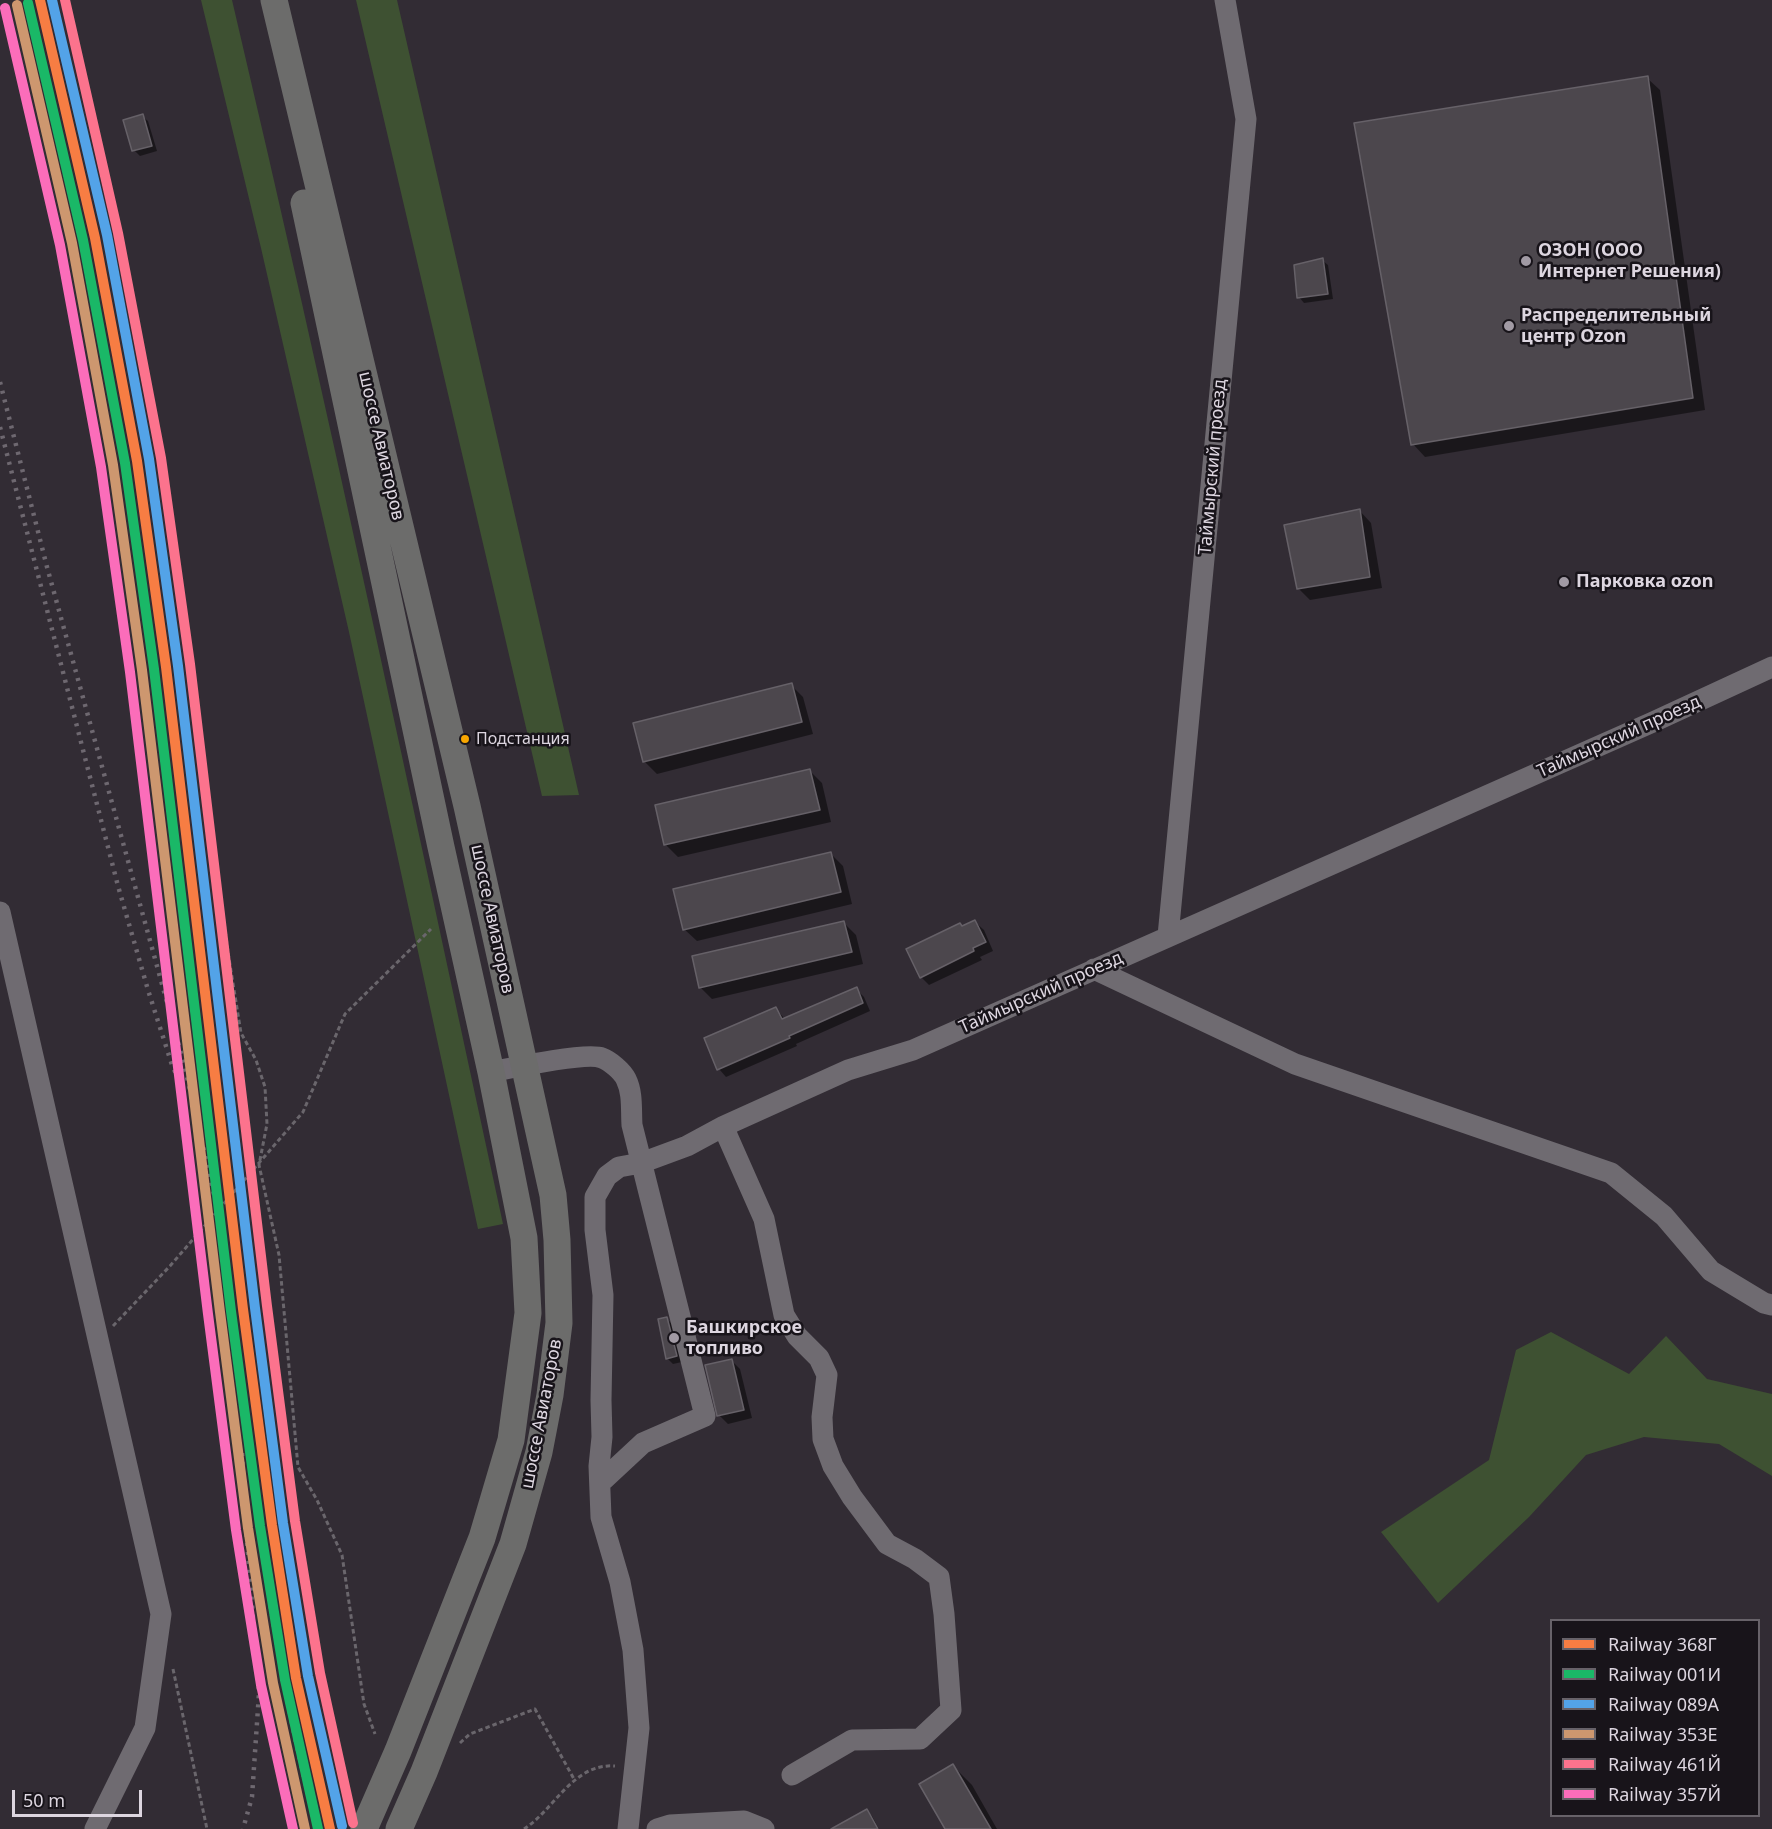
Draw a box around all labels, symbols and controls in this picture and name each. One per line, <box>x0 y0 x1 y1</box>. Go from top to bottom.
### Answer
place label: ОЗОН (ООО Интернет Решения) <box>1538 240 1721 282</box>
marker: ОЗОН (ООО Интернет Решения) <box>1519 254 1533 268</box>
place label: Распределительный центр Ozon <box>1521 305 1711 348</box>
marker: Распределительный центр Ozon <box>1502 319 1516 333</box>
street label: шоссе Авиаторов <box>353 369 409 523</box>
street label: Таймырский проезд <box>1195 378 1231 556</box>
place label: Парковка ozon <box>1576 571 1714 593</box>
marker: Парковка ozon <box>1557 575 1571 589</box>
street label: Таймырский проезд <box>1534 691 1704 783</box>
place label: Подстанция <box>476 729 570 749</box>
marker: Подстанция <box>459 733 471 745</box>
street label: шоссе Авиаторов <box>466 842 518 996</box>
street label: Таймырский проезд <box>956 947 1126 1039</box>
place label: Башкирское топливо <box>686 1317 802 1360</box>
marker: Башкирское топливо <box>667 1331 681 1345</box>
street label: шоссе Авиаторов <box>517 1337 567 1491</box>
legend <box>1550 1619 1760 1817</box>
text: Railway 368Г <box>1608 1632 1717 1656</box>
text: Railway 001И <box>1608 1662 1721 1686</box>
text: Railway 089А <box>1608 1692 1719 1716</box>
text: Railway 353Е <box>1608 1722 1718 1746</box>
text: Railway 461Й <box>1608 1752 1721 1776</box>
scale bar <box>15 1778 146 1816</box>
text: Railway 357Й <box>1608 1782 1721 1806</box>
text: 50 m <box>23 1788 65 1812</box>

